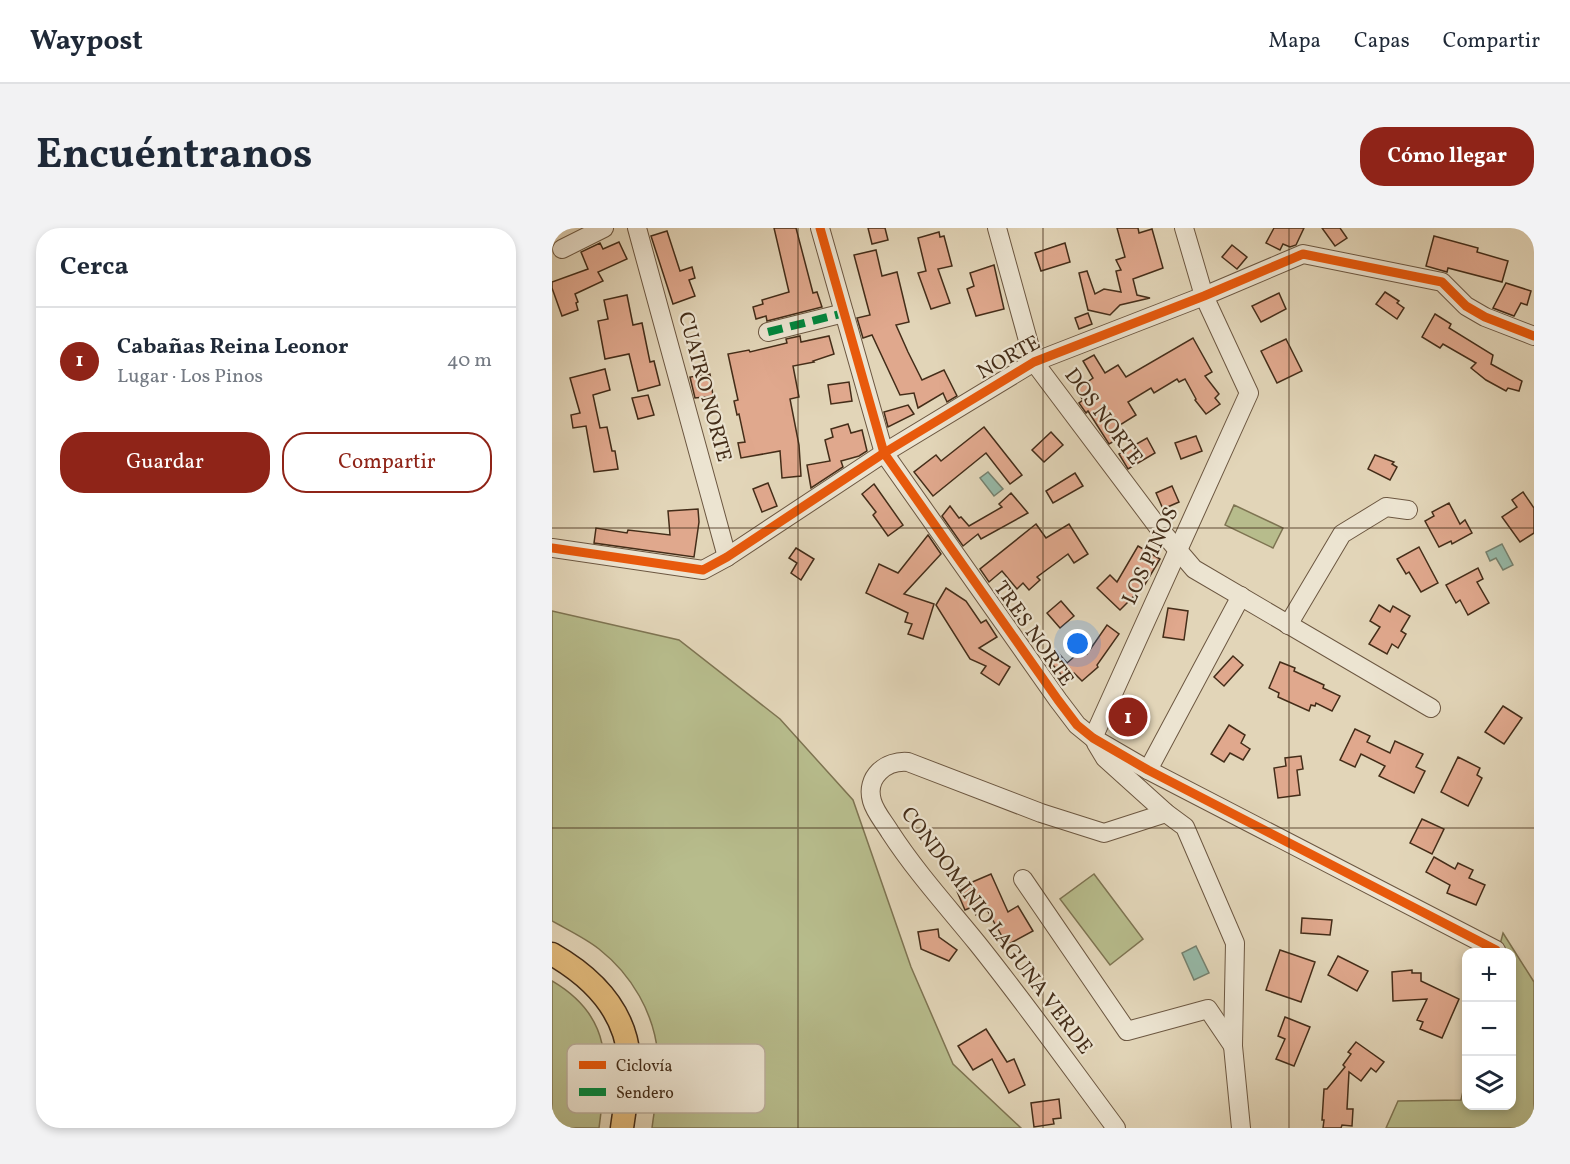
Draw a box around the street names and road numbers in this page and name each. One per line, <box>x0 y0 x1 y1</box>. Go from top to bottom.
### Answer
street label: CUATRO NORTE <box>670 309 738 465</box>
street label: NORTE <box>972 329 1046 387</box>
street label: DOS NORTE <box>1057 362 1149 472</box>
street label: LOS PINOS <box>1116 502 1186 610</box>
street label: TRES NORTE <box>986 575 1080 693</box>
street label: CONDOMINIO LAGUNA VERDE <box>893 801 1099 1061</box>

